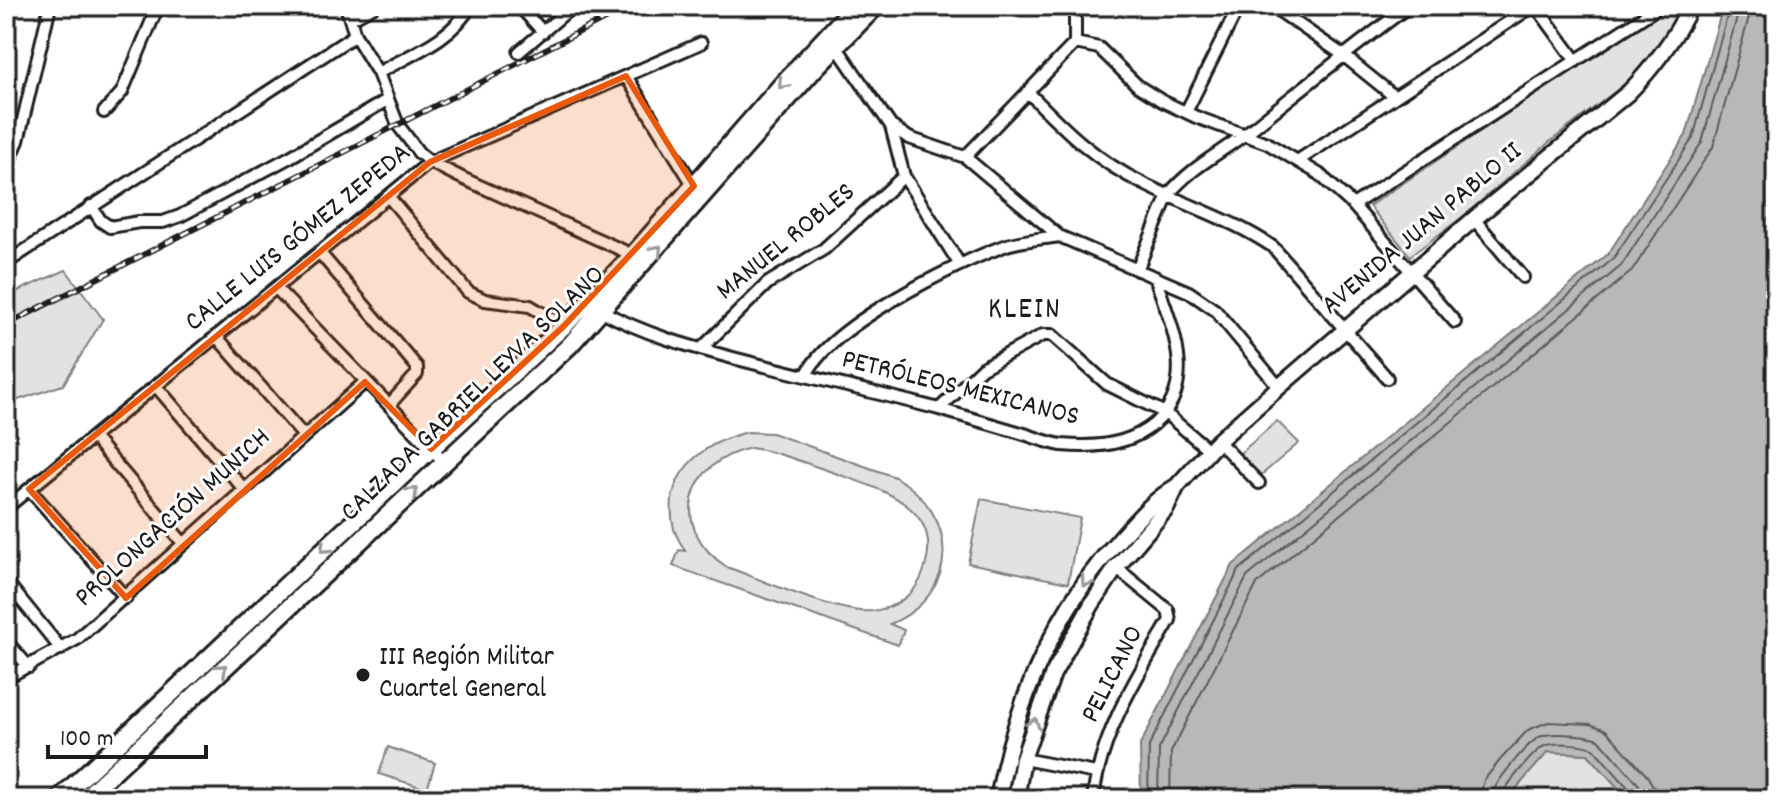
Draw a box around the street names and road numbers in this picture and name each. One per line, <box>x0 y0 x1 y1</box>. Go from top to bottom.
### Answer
street label: AVENIDA JUAN PABLO II <box>1314 134 1533 326</box>
street label: CALLE LUIS GÓMEZ ZEPEDA <box>177 135 421 343</box>
street label: MANUEL ROBLES <box>709 174 865 312</box>
street label: CALZADA GABRIEL LEYVA SOLANO <box>333 257 615 533</box>
street label: PETRÓLEOS MEXICANOS <box>837 341 1083 439</box>
street label: PROLONGACIÓN MUNICH <box>67 420 281 618</box>
street label: PELICANO <box>1072 619 1156 731</box>

